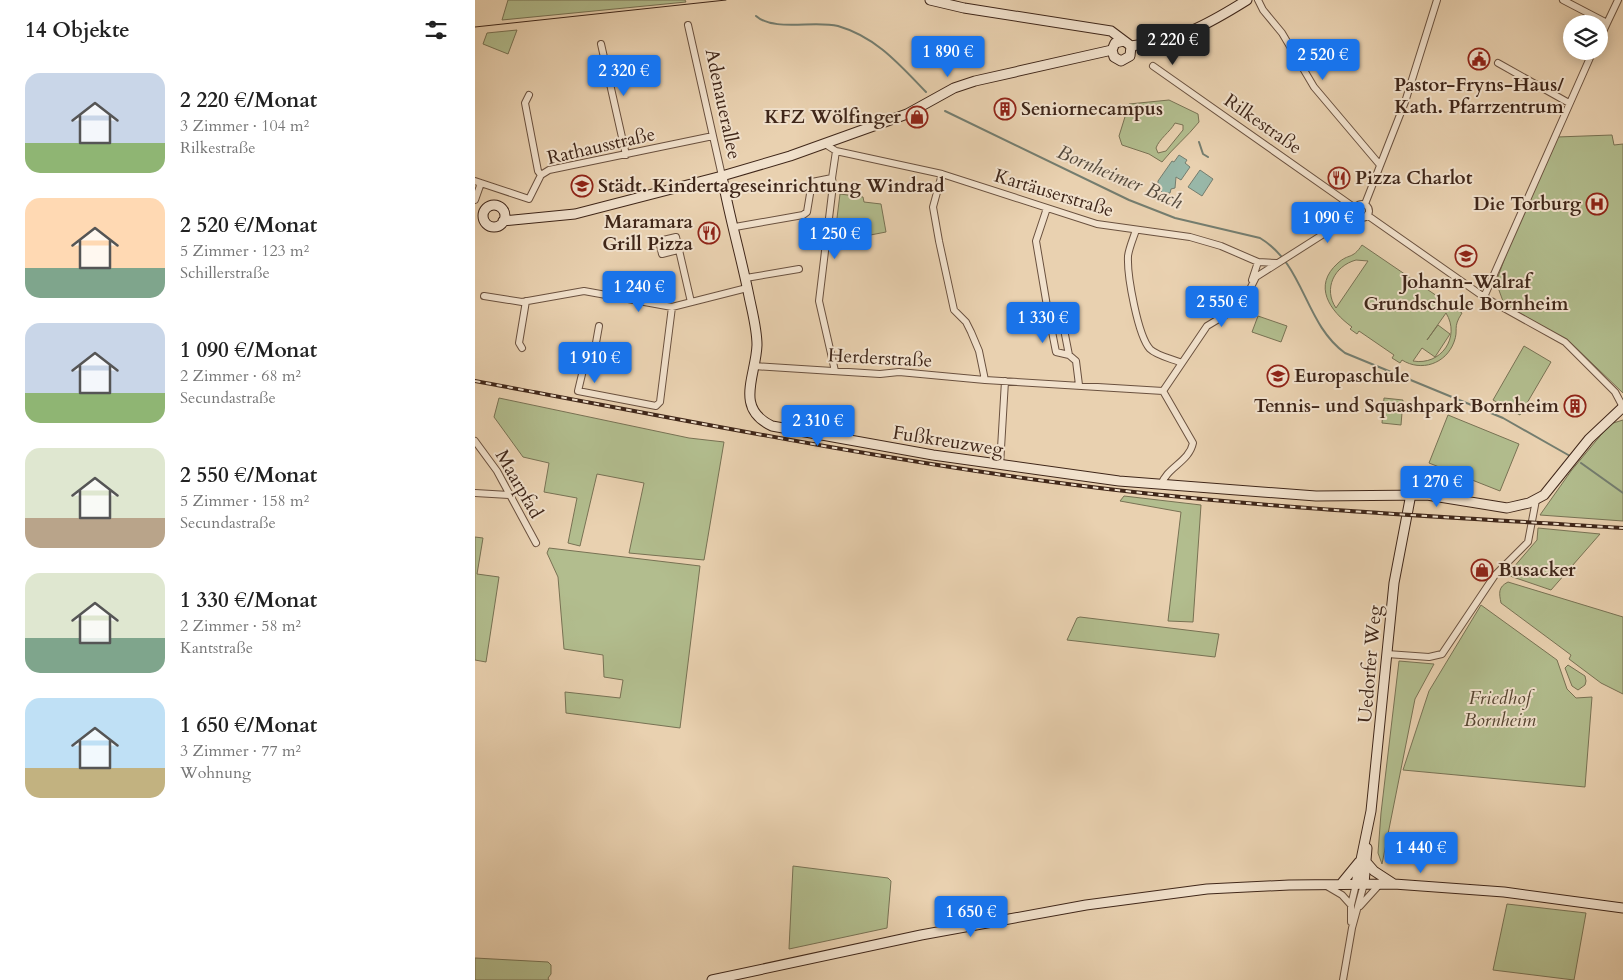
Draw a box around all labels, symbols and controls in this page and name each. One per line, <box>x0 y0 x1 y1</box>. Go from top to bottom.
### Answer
map controls <box>1563 15 1608 60</box>
button: layers <box>1563 15 1608 60</box>
text: 14 Objekte <box>25 16 130 45</box>
icon: filters <box>422 16 450 44</box>
pin: 2 220 € <box>1127 23 1219 66</box>
text: 2 220 € <box>1148 29 1198 51</box>
pin: 1 890 € <box>902 36 994 78</box>
pin: 2 520 € <box>1277 38 1369 81</box>
text: 1 890 € <box>923 41 973 63</box>
text: 2 520 € <box>1298 44 1348 66</box>
street label: Adenauerallee <box>699 46 747 162</box>
public building icon: Pastor-Fryns-Haus/ Kath. Pfarrzentrum <box>1467 47 1491 71</box>
pin: 2 320 € <box>578 54 670 97</box>
text: 2 320 € <box>599 60 649 82</box>
place label: Pastor-Fryns-Haus/ Kath. Pfarrzentrum <box>1394 72 1564 120</box>
text: 2 220 €/Monat <box>180 86 317 115</box>
street label: Rilkestraße <box>1219 88 1307 160</box>
icon: home <box>65 93 125 153</box>
place label: Seniornecampus <box>1021 96 1163 122</box>
building icon: Seniornecampus <box>993 97 1017 121</box>
place label: KFZ Wölfinger <box>764 104 901 130</box>
shop icon: KFZ Wölfinger <box>905 105 929 129</box>
text: 3 Zimmer · 104 m² <box>180 115 309 137</box>
street label: Rathausstraße <box>544 121 658 171</box>
text: Rilkestraße <box>180 137 255 159</box>
water label: Bornheimer Bach <box>1053 138 1187 216</box>
street label: Kartäuserstraße <box>991 163 1117 223</box>
place label: Pizza Charlot <box>1355 165 1473 191</box>
restaurant icon: Pizza Charlot <box>1327 166 1351 190</box>
place label: Städt. Kindertageseinrichtung Windrad <box>598 173 945 199</box>
school or university icon: Städt. Kindertageseinrichtung Windrad <box>570 174 594 198</box>
place label: Die Torburg <box>1473 191 1582 217</box>
hospital icon: Die Torburg <box>1585 192 1609 216</box>
pin: 1 090 € <box>1282 202 1374 244</box>
text: 1 090 € <box>1303 207 1353 229</box>
place label: Maramara Grill Pizza <box>602 209 694 257</box>
text: 2 520 €/Monat <box>180 211 317 240</box>
icon: home <box>65 218 125 278</box>
pin: 1 250 € <box>789 218 881 260</box>
restaurant icon: Maramara Grill Pizza <box>697 221 721 245</box>
text: 1 250 € <box>810 223 860 245</box>
text: 5 Zimmer · 123 m² <box>180 240 309 262</box>
school or university icon: Johann-Walraf Grundschule Bornheim <box>1454 244 1478 268</box>
text: Schillerstraße <box>180 262 270 284</box>
place label: Johann-Walraf Grundschule Bornheim <box>1363 269 1569 317</box>
pin: 1 240 € <box>593 270 685 313</box>
text: 1 240 € <box>614 276 664 298</box>
pin: 2 550 € <box>1176 286 1268 328</box>
text: 2 550 € <box>1197 291 1247 313</box>
pin: 1 330 € <box>997 302 1089 344</box>
text: 1 330 € <box>1018 307 1068 329</box>
text: 1 090 €/Monat <box>180 336 317 365</box>
pin: 1 910 € <box>549 342 641 384</box>
street label: Herderstraße <box>827 342 933 374</box>
icon: home <box>65 343 125 403</box>
text: 1 910 € <box>570 347 620 369</box>
place label: Europaschule <box>1294 363 1410 389</box>
school or university icon: Europaschule <box>1266 364 1290 388</box>
text: 2 Zimmer · 68 m² <box>180 365 301 387</box>
text: Secundastraße <box>180 387 276 409</box>
place label: Tennis- und Squashpark Bornheim <box>1254 393 1560 419</box>
building icon: Tennis- und Squashpark Bornheim <box>1563 394 1587 418</box>
pin: 2 310 € <box>772 404 864 447</box>
text: 2 310 € <box>793 410 843 432</box>
street label: Fußkreuzweg <box>891 419 1006 463</box>
street label: Maarpfad <box>489 445 549 523</box>
text: 2 550 €/Monat <box>180 461 317 490</box>
pin: 1 270 € <box>1391 466 1483 508</box>
icon: home <box>65 468 125 528</box>
text: 1 270 € <box>1412 471 1462 493</box>
text: 5 Zimmer · 158 m² <box>180 490 309 512</box>
text: Secundastraße <box>180 512 276 534</box>
place label: Busacker <box>1498 557 1576 583</box>
shop icon: Busacker <box>1470 558 1494 582</box>
text: 1 330 €/Monat <box>180 586 317 615</box>
icon: home <box>65 593 125 653</box>
street label: Uedorfer Weg <box>1352 604 1388 724</box>
text: 2 Zimmer · 58 m² <box>180 615 301 637</box>
text: Kantstraße <box>180 637 253 659</box>
park label: Friedhof Bornheim <box>1464 685 1537 733</box>
text: 1 650 €/Monat <box>180 711 317 740</box>
icon: home <box>65 718 125 778</box>
text: 3 Zimmer · 77 m² <box>180 740 301 762</box>
text: Wohnung <box>180 762 251 784</box>
pin: 1 440 € <box>1375 832 1467 874</box>
text: 1 440 € <box>1396 837 1446 859</box>
pin: 1 650 € <box>925 896 1017 938</box>
text: 1 650 € <box>946 901 996 923</box>

